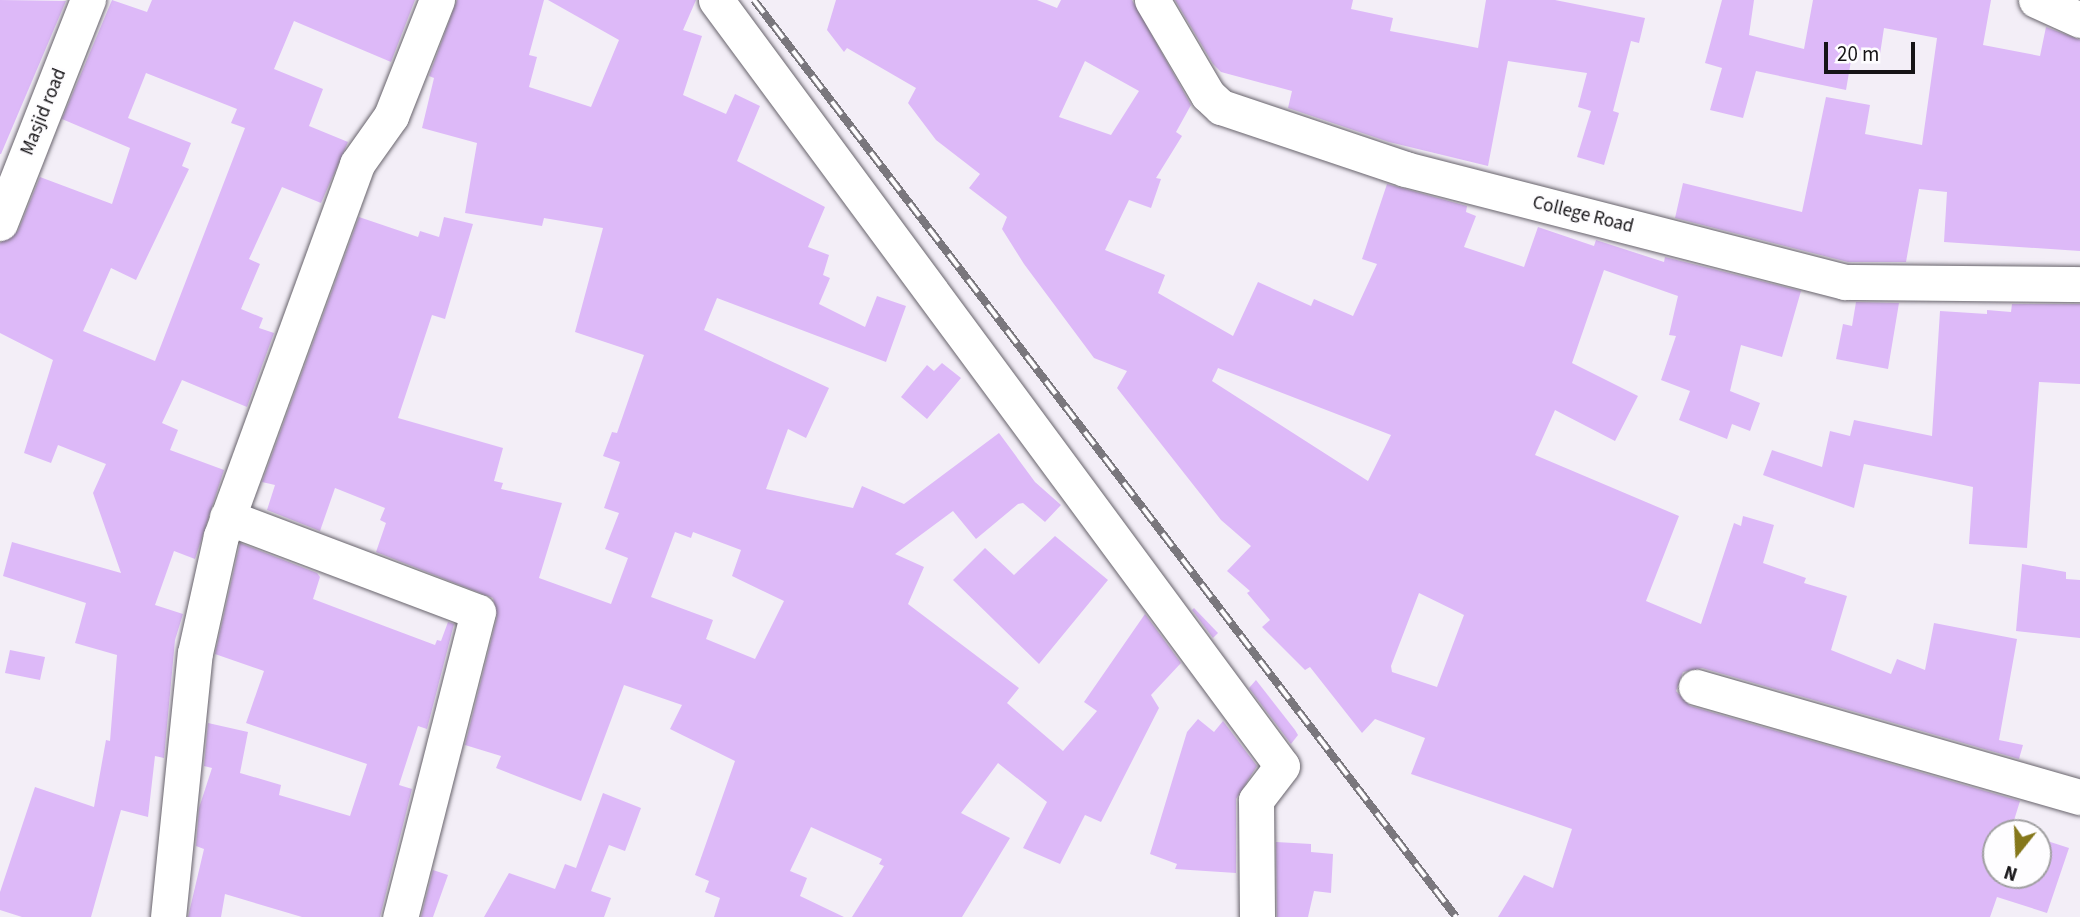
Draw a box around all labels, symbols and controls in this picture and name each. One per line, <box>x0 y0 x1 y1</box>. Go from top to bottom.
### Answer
scale bar <box>1828 28 1919 72</box>
text: 20 m <box>1837 39 1879 69</box>
street label: Masjid road <box>16 65 72 159</box>
street label: College Road <box>1530 191 1636 239</box>
north arrow <box>1982 819 2052 889</box>
text: N <box>2001 858 2021 887</box>

